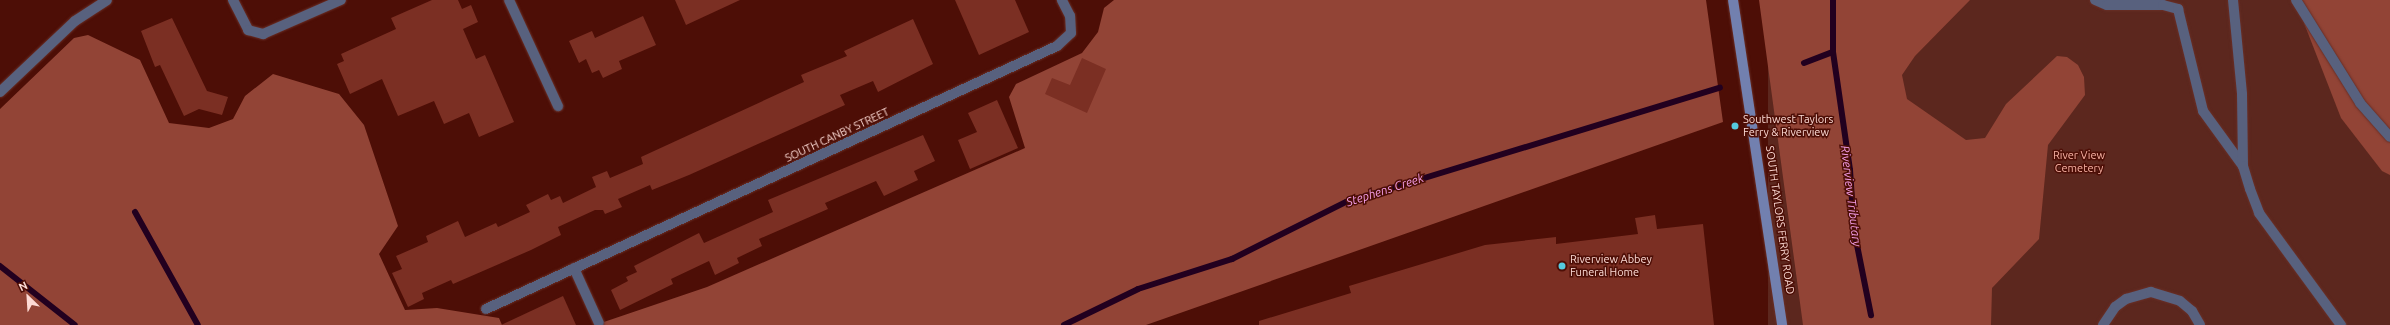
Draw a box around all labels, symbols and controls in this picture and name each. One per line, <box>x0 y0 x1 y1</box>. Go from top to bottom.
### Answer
street label: SOUTH CANBY STREET <box>783 105 891 165</box>
place label: Southwest Taylors Ferry & Riverview <box>1743 113 1833 139</box>
marker: Southwest Taylors Ferry & Riverview <box>1730 121 1740 131</box>
street label: SOUTH TAYLORS FERRY ROAD <box>1763 145 1797 295</box>
water label: Riverview Tributary <box>1838 145 1864 247</box>
park label: River View Cemetery <box>2053 149 2105 175</box>
water label: Stephens Creek <box>1344 171 1426 209</box>
place label: Riverview Abbey Funeral Home <box>1570 253 1652 279</box>
marker: Riverview Abbey Funeral Home <box>1557 261 1567 271</box>
north arrow <box>8 277 48 317</box>
text: N <box>17 279 29 293</box>

